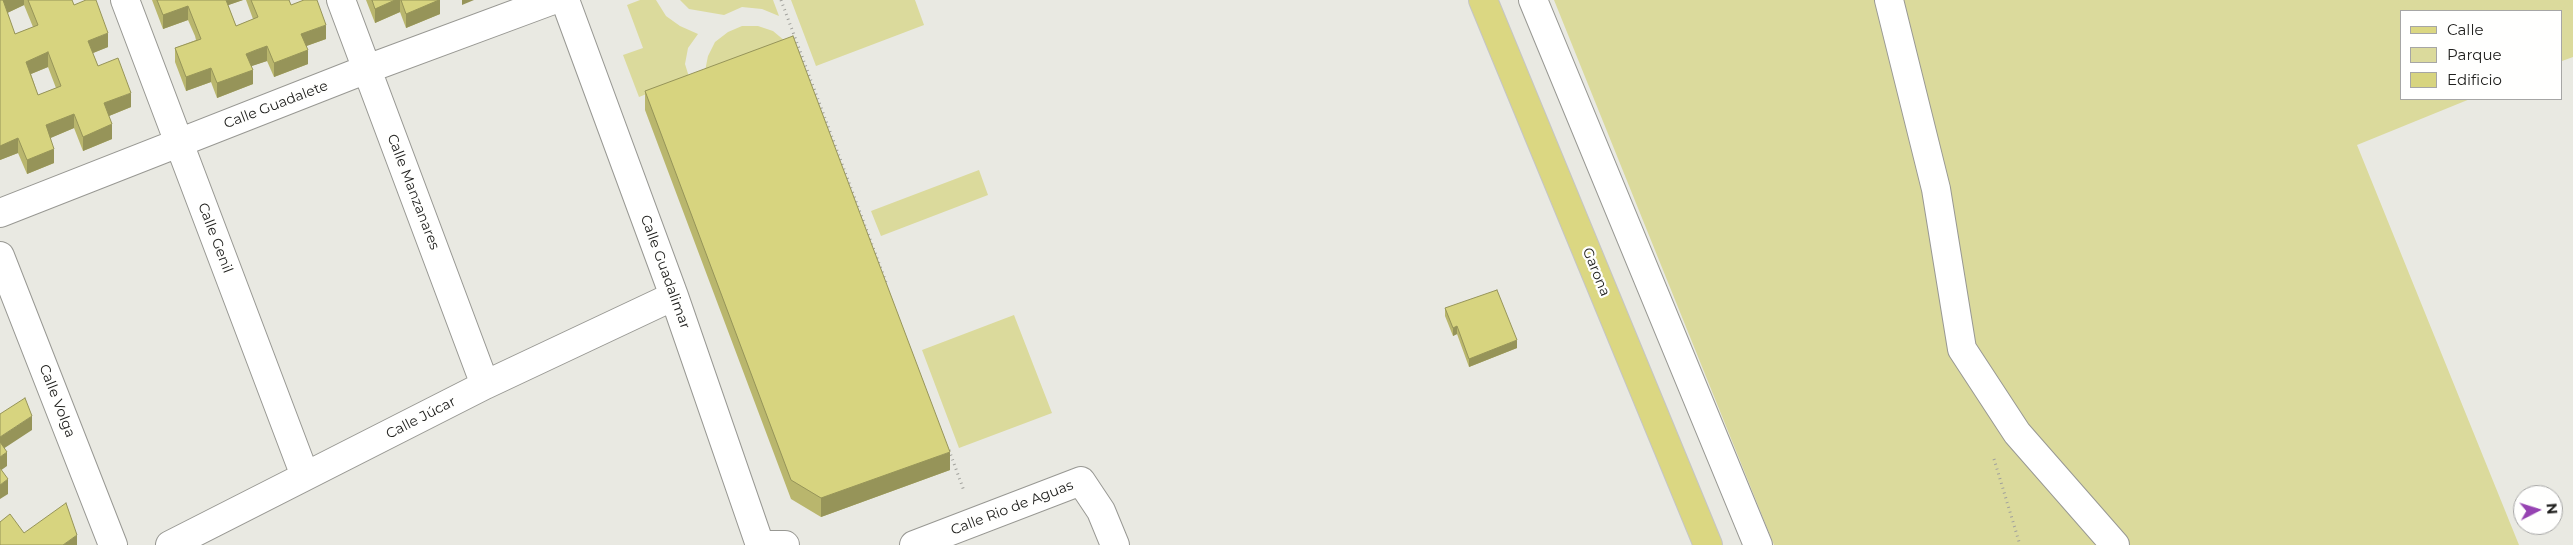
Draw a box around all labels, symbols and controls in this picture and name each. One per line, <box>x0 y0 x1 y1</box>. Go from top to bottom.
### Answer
legend <box>2400 10 2563 100</box>
text: Calle <box>2447 20 2484 39</box>
text: Parque <box>2447 45 2502 64</box>
text: Edificio <box>2447 70 2502 89</box>
street label: Calle Guadalete <box>222 77 330 133</box>
street label: Calle Manzanares <box>383 132 443 252</box>
street label: Calle Genil <box>194 200 236 276</box>
street label: Calle Guadalimar <box>637 213 693 331</box>
street label: Garona <box>1579 245 1613 299</box>
street label: Calle Volga <box>35 362 79 440</box>
street label: Calle Júcar <box>383 393 459 443</box>
street label: Calle Rio de Aguas <box>948 477 1076 539</box>
north arrow <box>2513 485 2563 535</box>
text: N <box>2542 502 2561 515</box>

